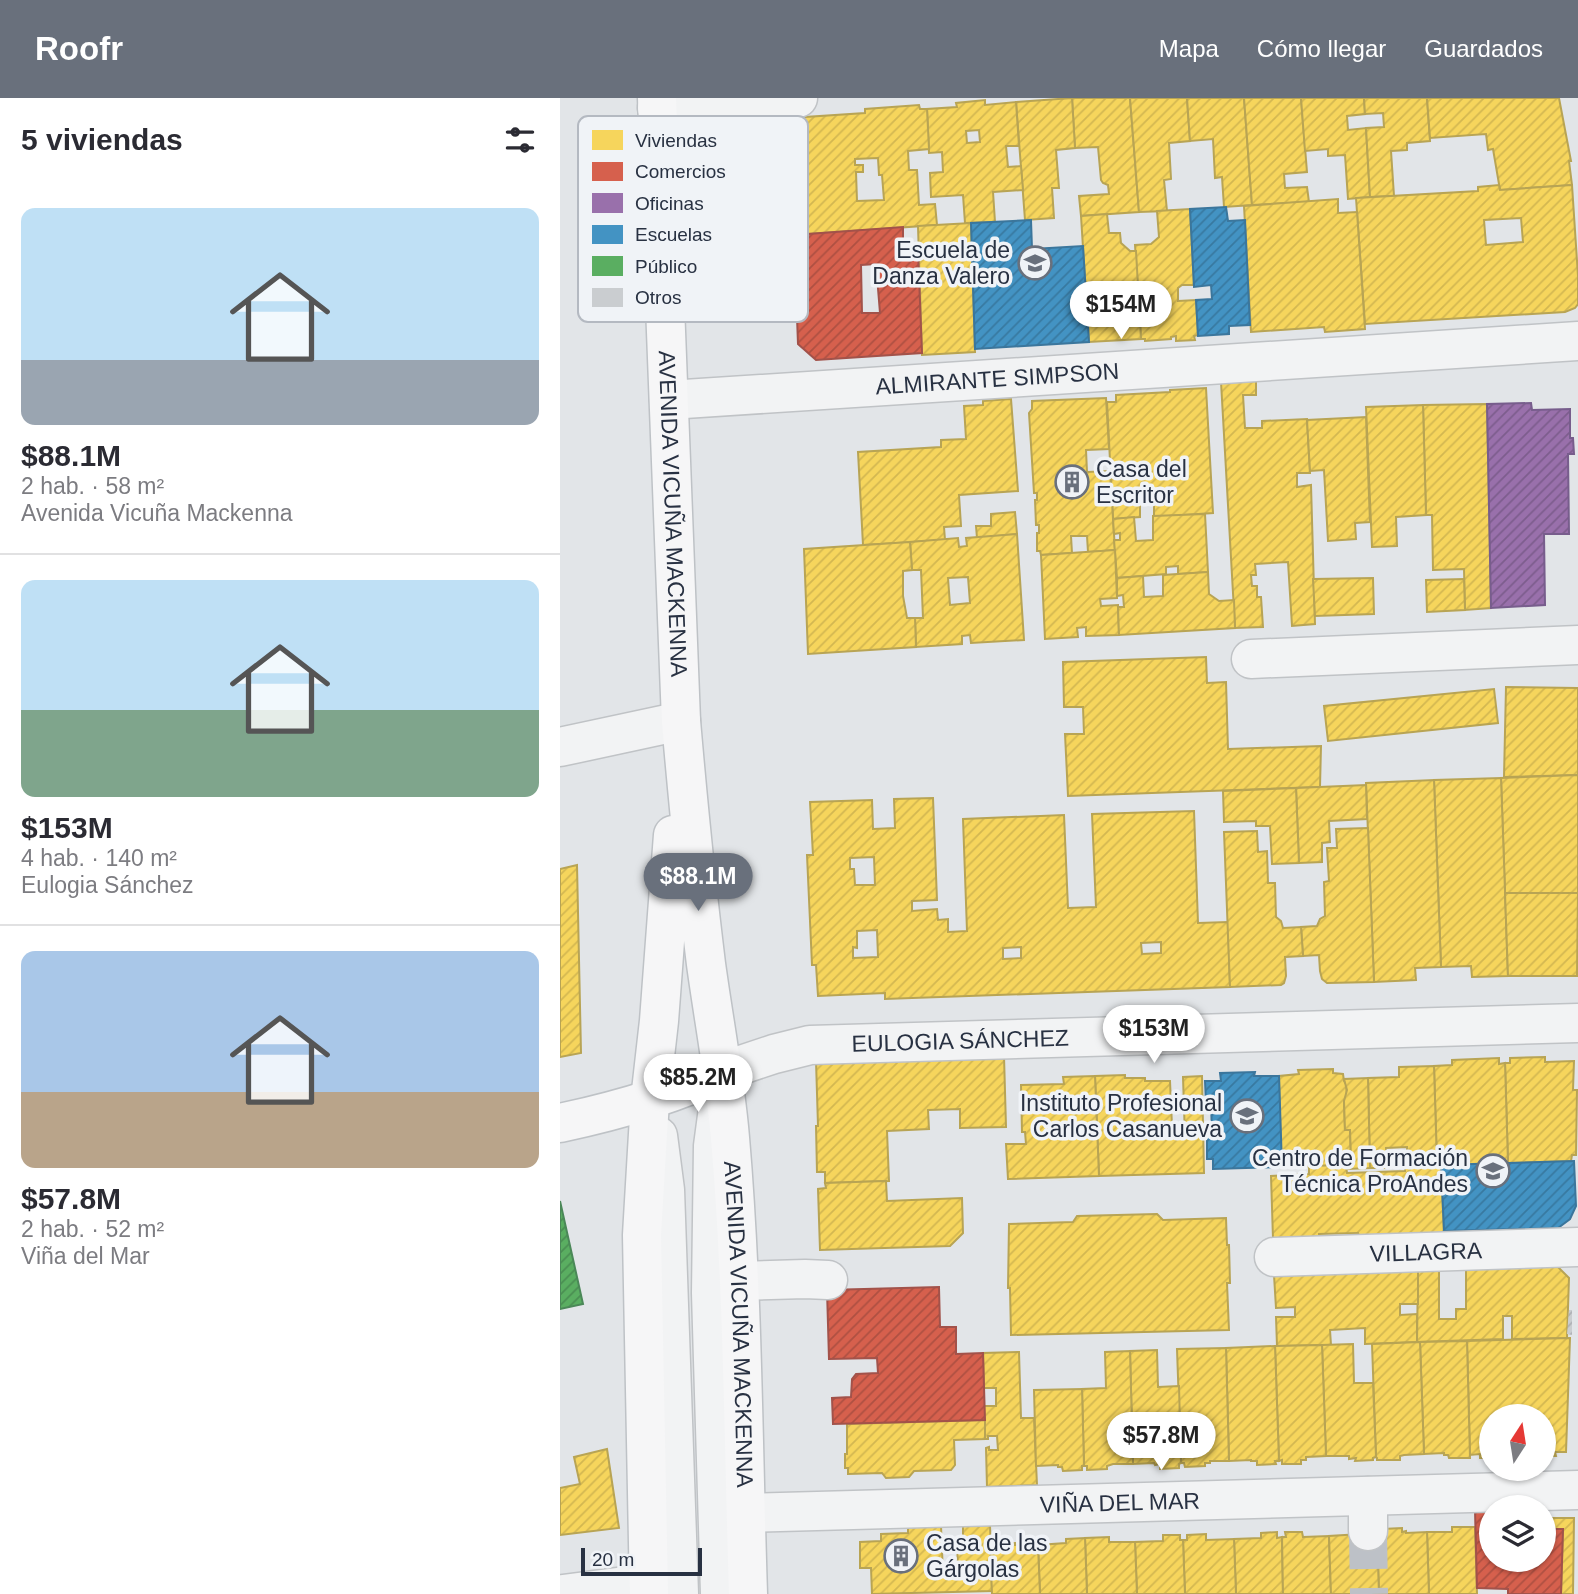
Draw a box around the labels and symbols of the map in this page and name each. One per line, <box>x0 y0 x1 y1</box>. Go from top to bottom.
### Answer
legend <box>578 116 808 322</box>
text: Viviendas <box>635 130 717 151</box>
text: Comercios <box>635 161 726 182</box>
text: Oficinas <box>635 193 704 214</box>
text: Escuelas <box>635 224 712 245</box>
place label: Escuela de Danza Valero <box>872 237 1010 289</box>
school or university icon: Escuela de Danza Valero <box>1016 244 1054 282</box>
text: Público <box>635 256 697 277</box>
pin: $154M <box>1072 282 1170 341</box>
text: Otros <box>635 287 681 308</box>
street label: AVENIDA VICUÑA MACKENNA <box>654 350 692 678</box>
street label: ALMIRANTE SIMPSON <box>875 358 1120 400</box>
place label: Casa del Escritor <box>1096 456 1187 508</box>
building icon: Casa del Escritor <box>1053 463 1091 501</box>
pin: $88.1M <box>641 854 755 913</box>
pin: $153M <box>1105 1006 1203 1065</box>
street label: EULOGIA SÁNCHEZ <box>851 1025 1069 1057</box>
pin: $85.2M <box>641 1054 755 1114</box>
place label: Instituto Profesional Carlos Casanueva <box>1020 1090 1222 1142</box>
school or university icon: Instituto Profesional Carlos Casanueva <box>1228 1097 1266 1135</box>
place label: Centro de Formación Técnica ProAndes <box>1252 1145 1468 1197</box>
school or university icon: Centro de Formación Técnica ProAndes <box>1474 1152 1512 1190</box>
street label: AVENIDA VICUÑA MACKENNA <box>719 1160 758 1489</box>
street label: VILLAGRA <box>1369 1237 1483 1267</box>
north arrow <box>1479 1404 1556 1480</box>
pin: $57.8M <box>1104 1412 1218 1472</box>
street label: VIÑA DEL MAR <box>1039 1487 1200 1518</box>
place label: Casa de las Gárgolas <box>926 1530 1047 1582</box>
building icon: Casa de las Gárgolas <box>882 1537 920 1575</box>
scale bar <box>581 1545 702 1577</box>

